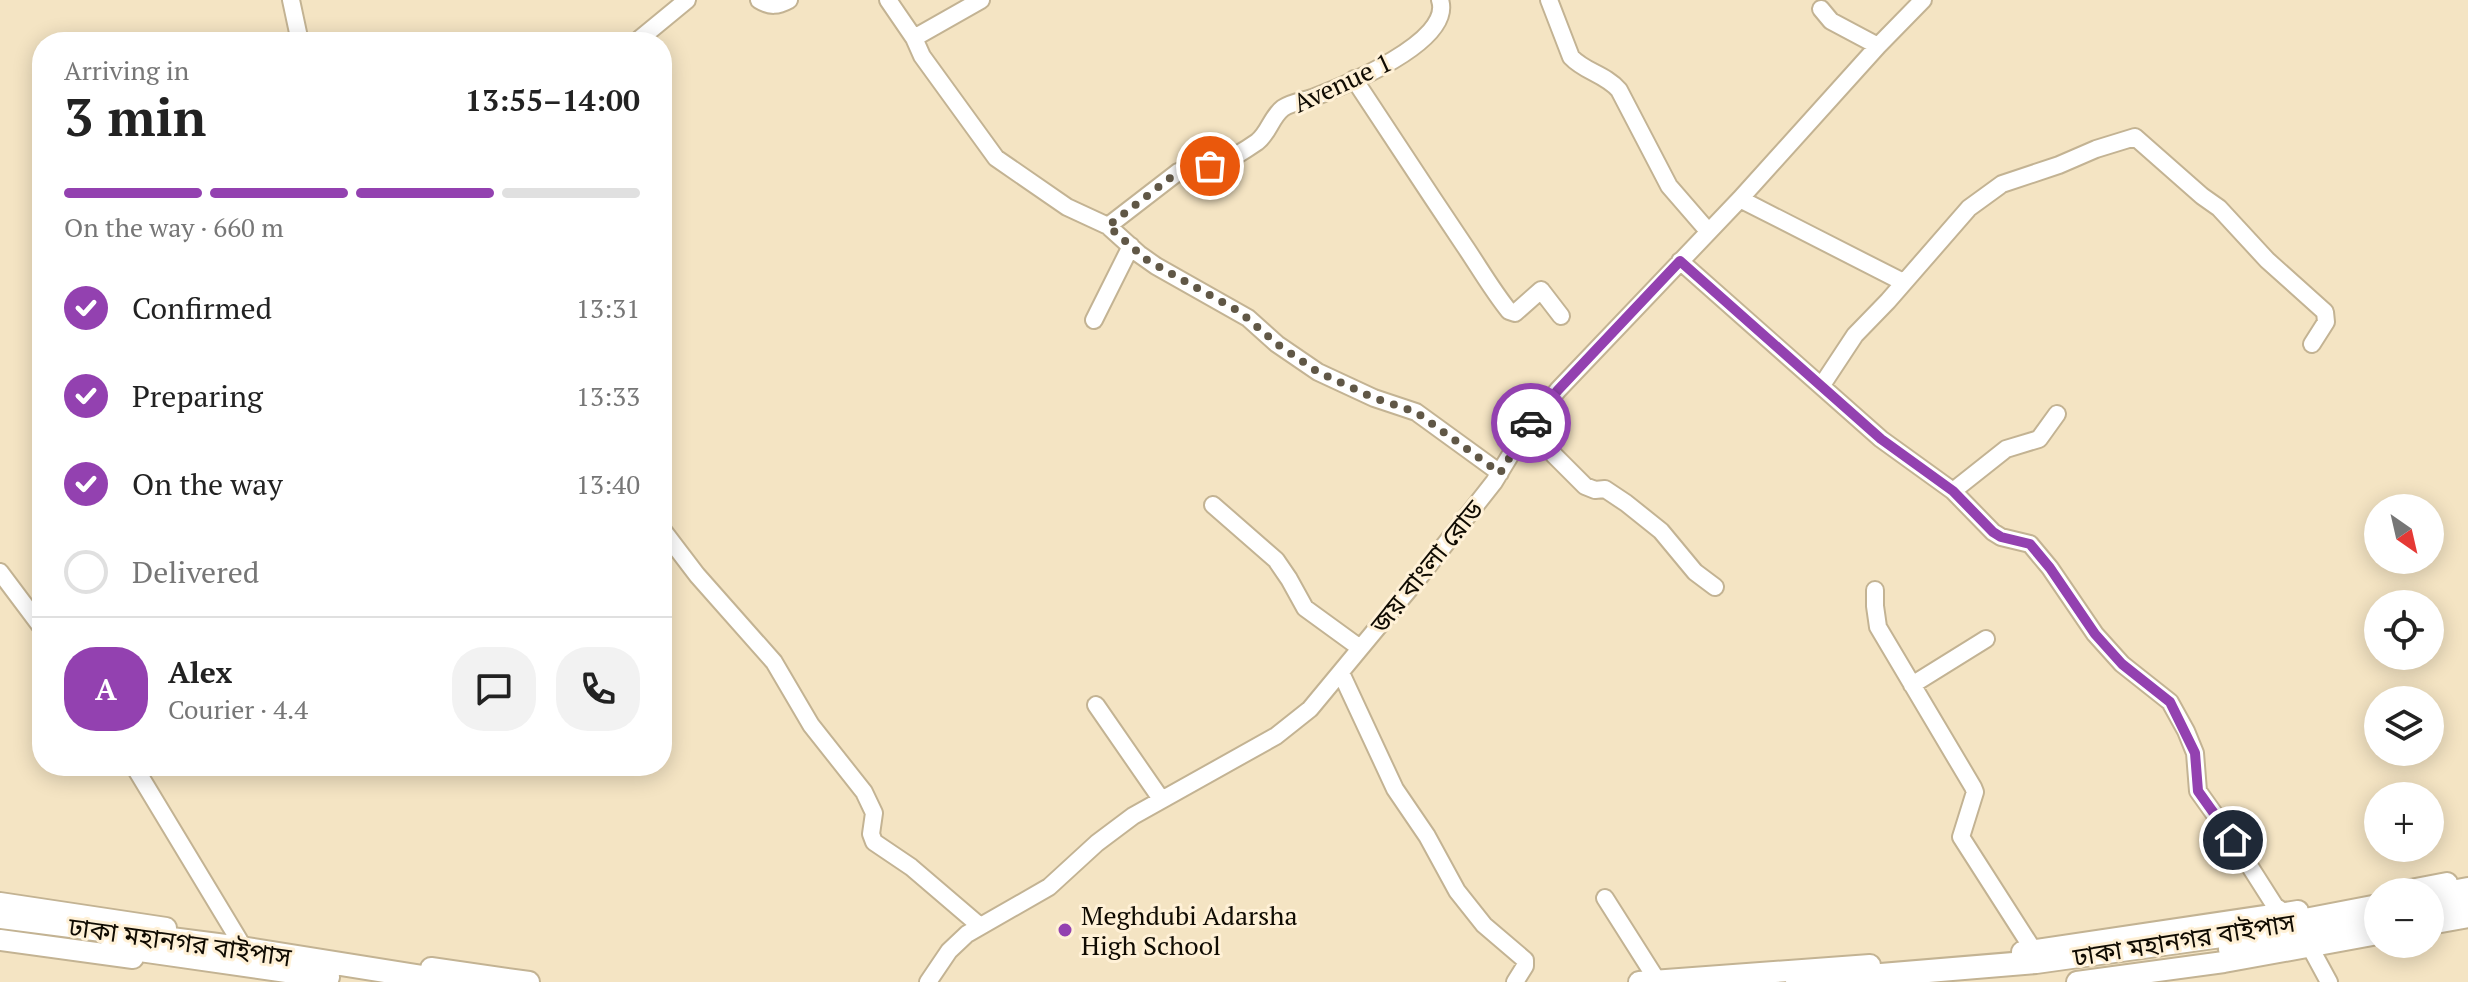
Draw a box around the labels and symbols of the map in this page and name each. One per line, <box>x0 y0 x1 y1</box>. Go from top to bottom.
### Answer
street label: Avenue 1 <box>1287 44 1397 120</box>
pin <box>1176 132 1244 200</box>
courier <box>1491 383 1571 463</box>
street label: জয় বাংলা রোড <box>1361 492 1490 640</box>
north arrow <box>2364 494 2444 574</box>
pin <box>2199 806 2267 874</box>
place label: Meghdubi Adarsha High School <box>1081 898 1298 962</box>
street label: ঢাকা মহানগর বাইপাস <box>2070 905 2298 973</box>
street label: ঢাকা মহানগর বাইপাস <box>66 908 294 974</box>
marker: Meghdubi Adarsha High School <box>1056 921 1074 939</box>

